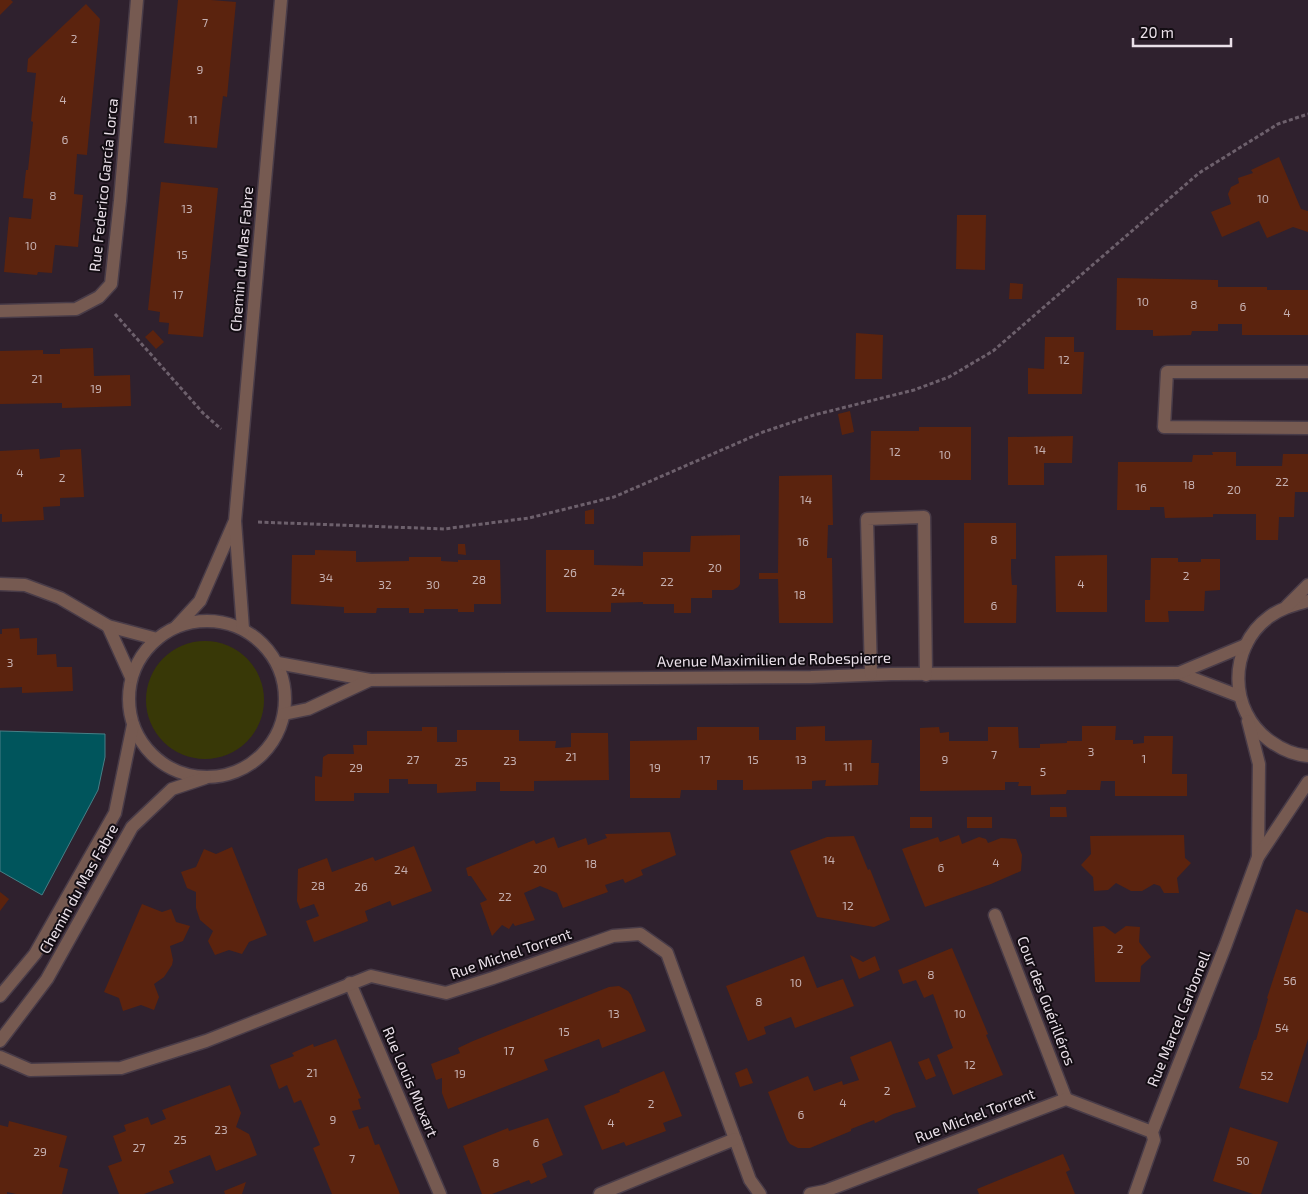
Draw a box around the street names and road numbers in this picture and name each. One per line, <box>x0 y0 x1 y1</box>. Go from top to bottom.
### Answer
street label: Rue Federico García Lorca <box>85 97 121 273</box>
street label: Chemin du Mas Fabre <box>226 186 256 332</box>
street label: Avenue Maximilien de Robespierre <box>657 648 891 670</box>
street label: Chemin du Mas Fabre <box>35 821 121 957</box>
street label: Rue Michel Torrent <box>448 924 574 982</box>
street label: Cour des Guérilléros <box>1014 933 1080 1068</box>
street label: Rue Marcel Carbonell <box>1143 948 1214 1089</box>
street label: Rue Louis Muxart <box>380 1024 442 1140</box>
street label: Rue Michel Torrent <box>912 1084 1037 1146</box>

